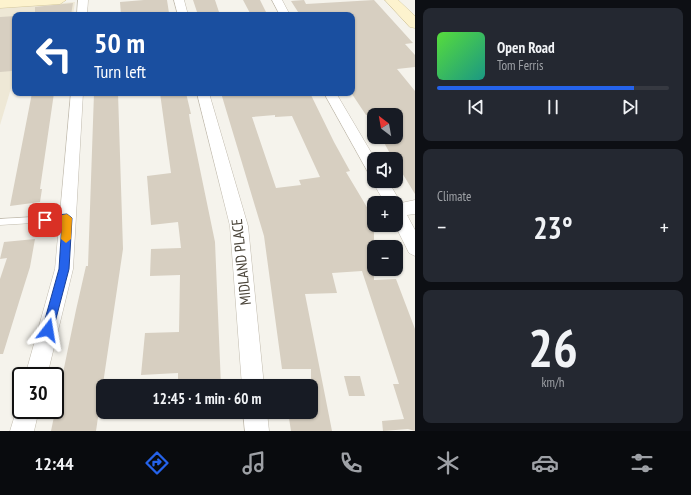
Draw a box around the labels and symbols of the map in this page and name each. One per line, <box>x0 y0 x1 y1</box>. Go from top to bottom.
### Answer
north arrow <box>367 108 403 144</box>
pin <box>28 203 62 237</box>
street label: MIDLAND PLACE <box>227 218 255 306</box>
position arrow <box>27 309 69 351</box>
speed limit sign: 30 <box>12 367 64 419</box>

